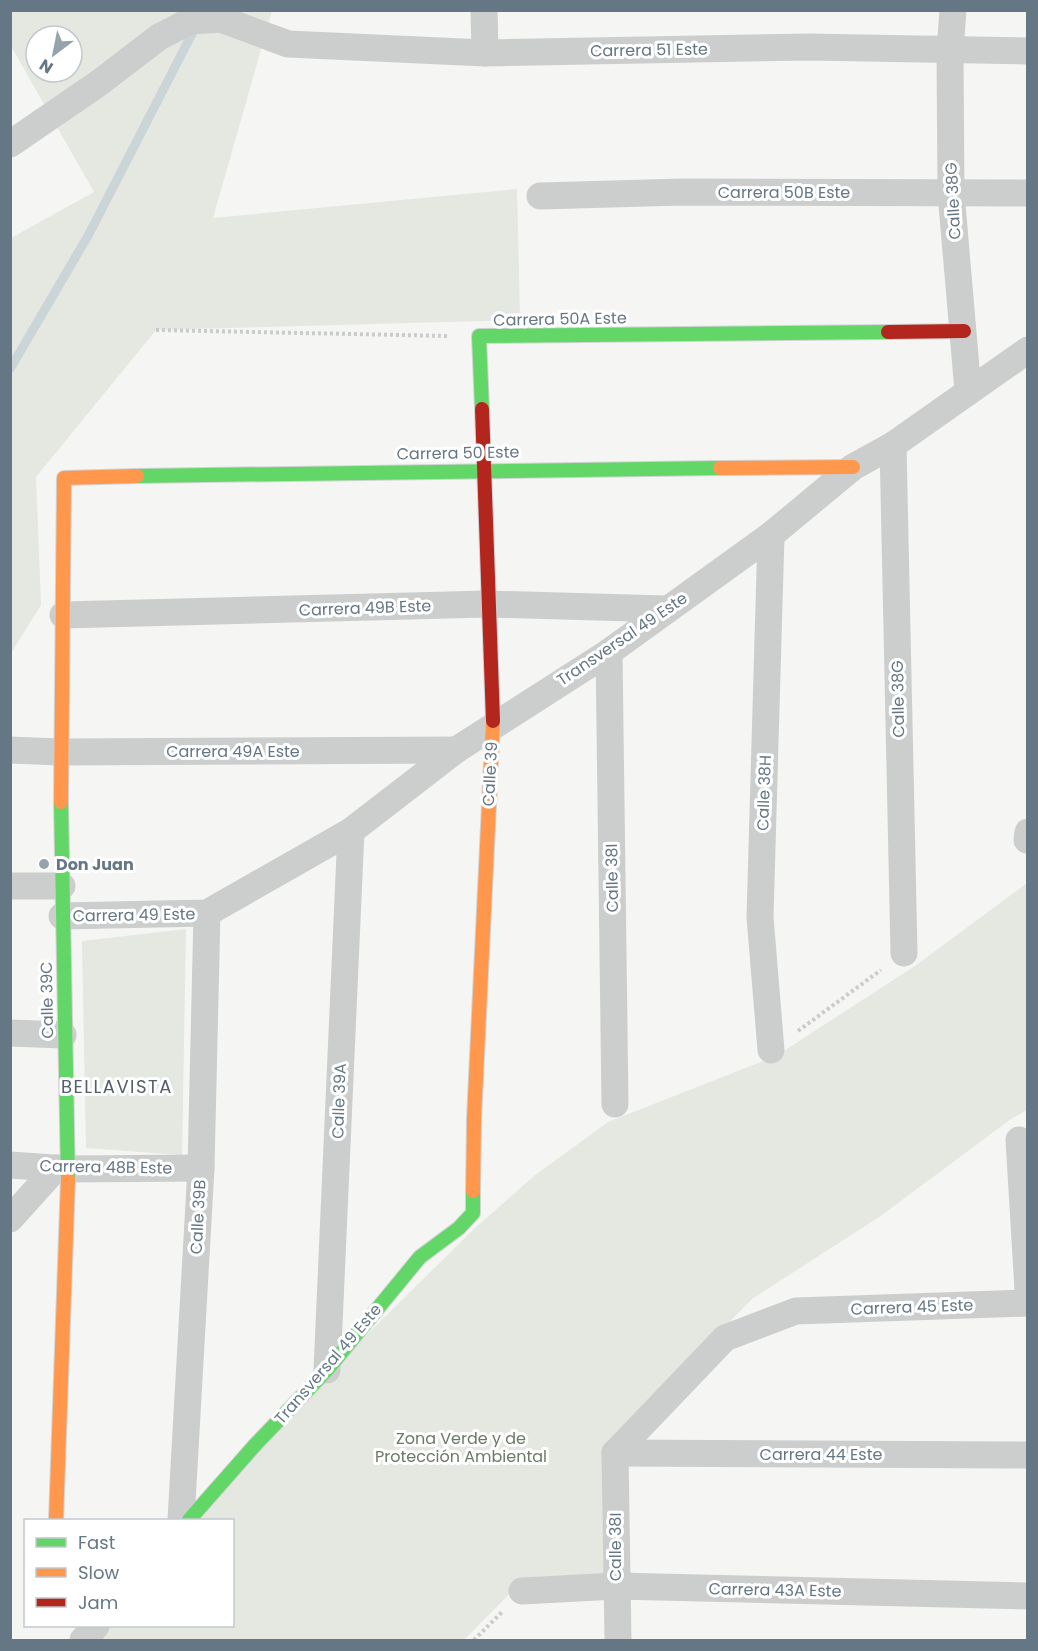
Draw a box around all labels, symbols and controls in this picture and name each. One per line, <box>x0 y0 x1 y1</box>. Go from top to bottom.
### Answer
north arrow <box>24 24 84 84</box>
street label: Carrera 51 Este <box>590 37 708 63</box>
text: N <box>35 53 58 79</box>
street label: Calle 38G <box>939 162 967 240</box>
street label: Carrera 50B Este <box>718 181 850 204</box>
street label: Carrera 50A Este <box>493 306 627 332</box>
street label: Carrera 50 Este <box>396 440 520 466</box>
street label: Transversal 49 Este <box>552 587 692 691</box>
street label: Carrera 49B Este <box>298 594 432 622</box>
street label: Calle 38G <box>886 660 910 738</box>
street label: Carrera 49A Este <box>166 740 300 763</box>
street label: Calle 39 <box>477 741 503 807</box>
street label: Calle 38H <box>751 755 777 831</box>
street label: Calle 38I <box>600 843 624 913</box>
place label: Don Juan <box>56 853 134 876</box>
marker: Don Juan <box>37 857 51 871</box>
street label: Carrera 49 Este <box>72 902 196 928</box>
street label: Calle 39C <box>35 961 59 1039</box>
street label: Calle 39A <box>326 1063 352 1139</box>
district label: BELLAVISTA <box>61 1074 173 1099</box>
street label: Carrera 48B Este <box>39 1154 173 1180</box>
street label: Calle 39B <box>185 1179 211 1255</box>
street label: Carrera 45 Este <box>850 1293 974 1321</box>
street label: Transversal 49 Este <box>269 1299 387 1429</box>
park label: Zona Verde y de Protección Ambiental <box>375 1427 547 1468</box>
street label: Carrera 44 Este <box>760 1443 882 1466</box>
street label: Calle 38I <box>604 1513 627 1581</box>
legend <box>24 1519 234 1627</box>
text: Fast <box>78 1530 115 1555</box>
text: Slow <box>78 1560 120 1585</box>
street label: Carrera 43A Este <box>708 1577 842 1603</box>
text: Jam <box>78 1590 118 1615</box>

